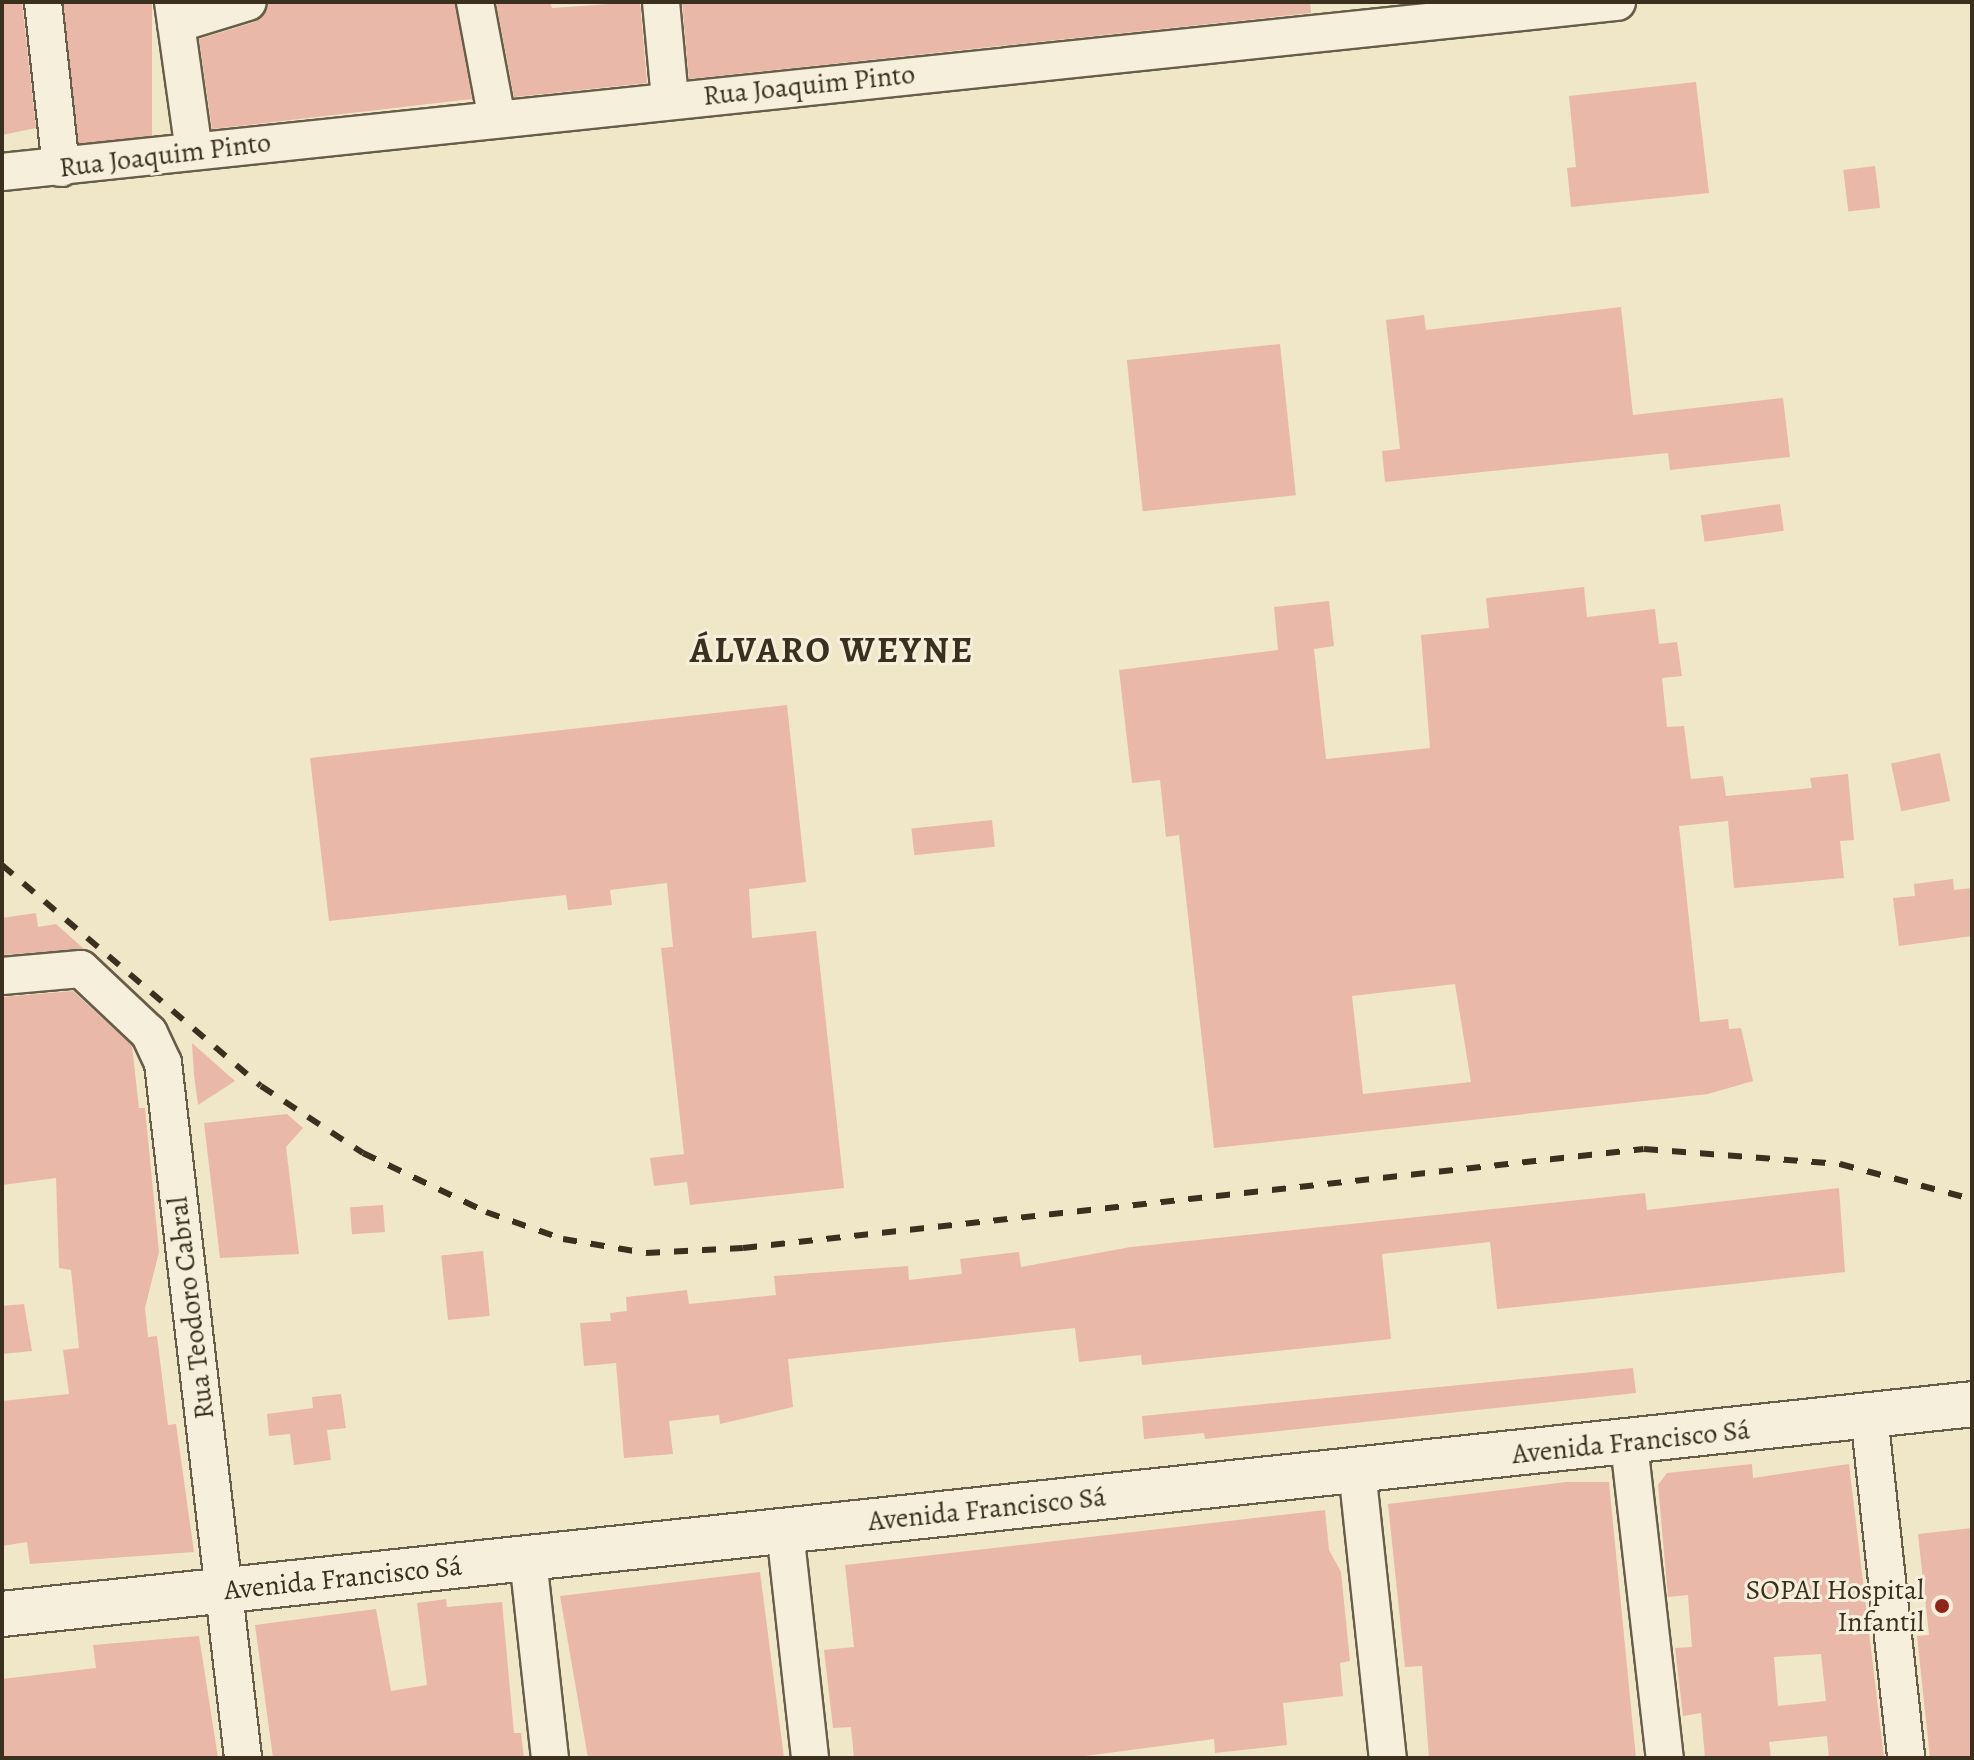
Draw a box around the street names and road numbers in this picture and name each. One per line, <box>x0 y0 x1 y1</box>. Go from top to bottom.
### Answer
street label: Rua Joaquim Pinto <box>701 57 917 113</box>
street label: Rua Joaquim Pinto <box>57 125 273 185</box>
street label: Rua Teodoro Cabral <box>161 1195 221 1421</box>
street label: Avenida Francisco Sá <box>1510 1413 1752 1471</box>
street label: Avenida Francisco Sá <box>866 1480 1108 1538</box>
street label: Avenida Francisco Sá <box>222 1549 464 1607</box>

